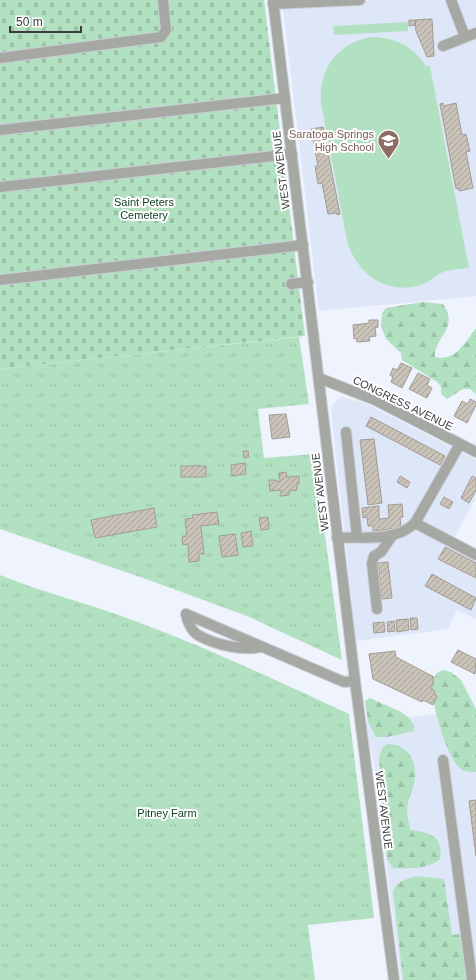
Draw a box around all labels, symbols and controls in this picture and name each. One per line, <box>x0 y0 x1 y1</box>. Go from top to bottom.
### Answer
scale bar <box>10 8 81 34</box>
text: 50 m <box>16 15 43 29</box>
school or university icon: Saratoga Springs High School <box>376 127 402 160</box>
place label: Saratoga Springs High School <box>289 128 374 153</box>
street label: WEST AVENUE <box>270 130 292 210</box>
park label: Saint Peters Cemetery <box>114 196 174 221</box>
street label: CONGRESS AVENUE <box>351 374 455 432</box>
street label: WEST AVENUE <box>309 452 331 532</box>
street label: WEST AVENUE <box>373 770 395 850</box>
park label: Pitney Farm <box>137 807 197 819</box>

